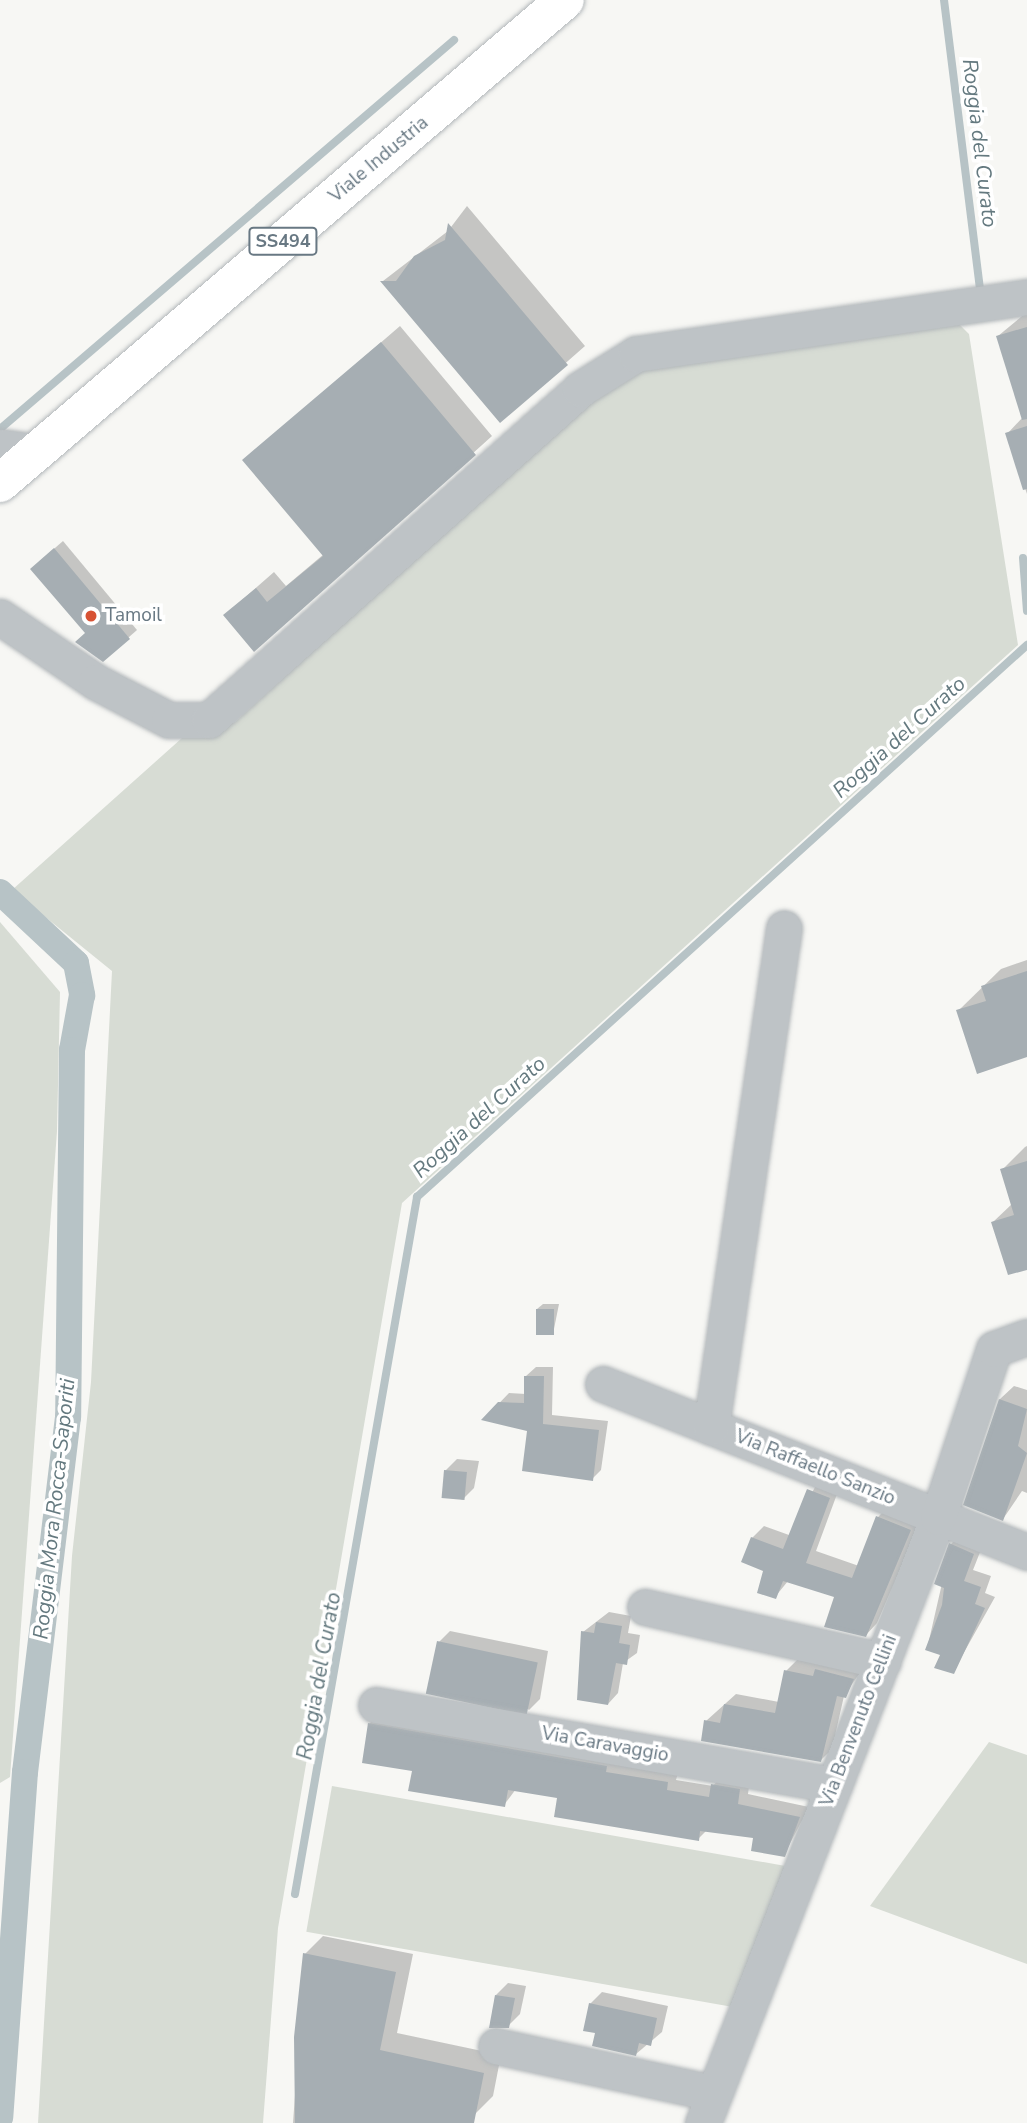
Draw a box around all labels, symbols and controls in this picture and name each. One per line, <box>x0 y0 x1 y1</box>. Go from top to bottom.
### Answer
water label: Roggia del Curato <box>957 57 1003 229</box>
street label: Viale Industria <box>325 112 433 208</box>
road number: SS494 <box>248 227 318 256</box>
place label: Tamoil <box>105 605 162 627</box>
marker: Tamoil <box>83 608 99 624</box>
water label: Roggia del Curato <box>828 671 970 803</box>
water label: Roggia del Curato <box>408 1051 550 1183</box>
water label: Roggia Mora Rocca-Saporiti <box>28 1377 80 1641</box>
street label: Via Raffaello Sanzio <box>732 1425 898 1511</box>
water label: Roggia del Curato <box>292 1590 346 1762</box>
street label: Via Benvenuto Cellini <box>816 1632 902 1810</box>
street label: Via Caravaggio <box>540 1723 670 1767</box>

